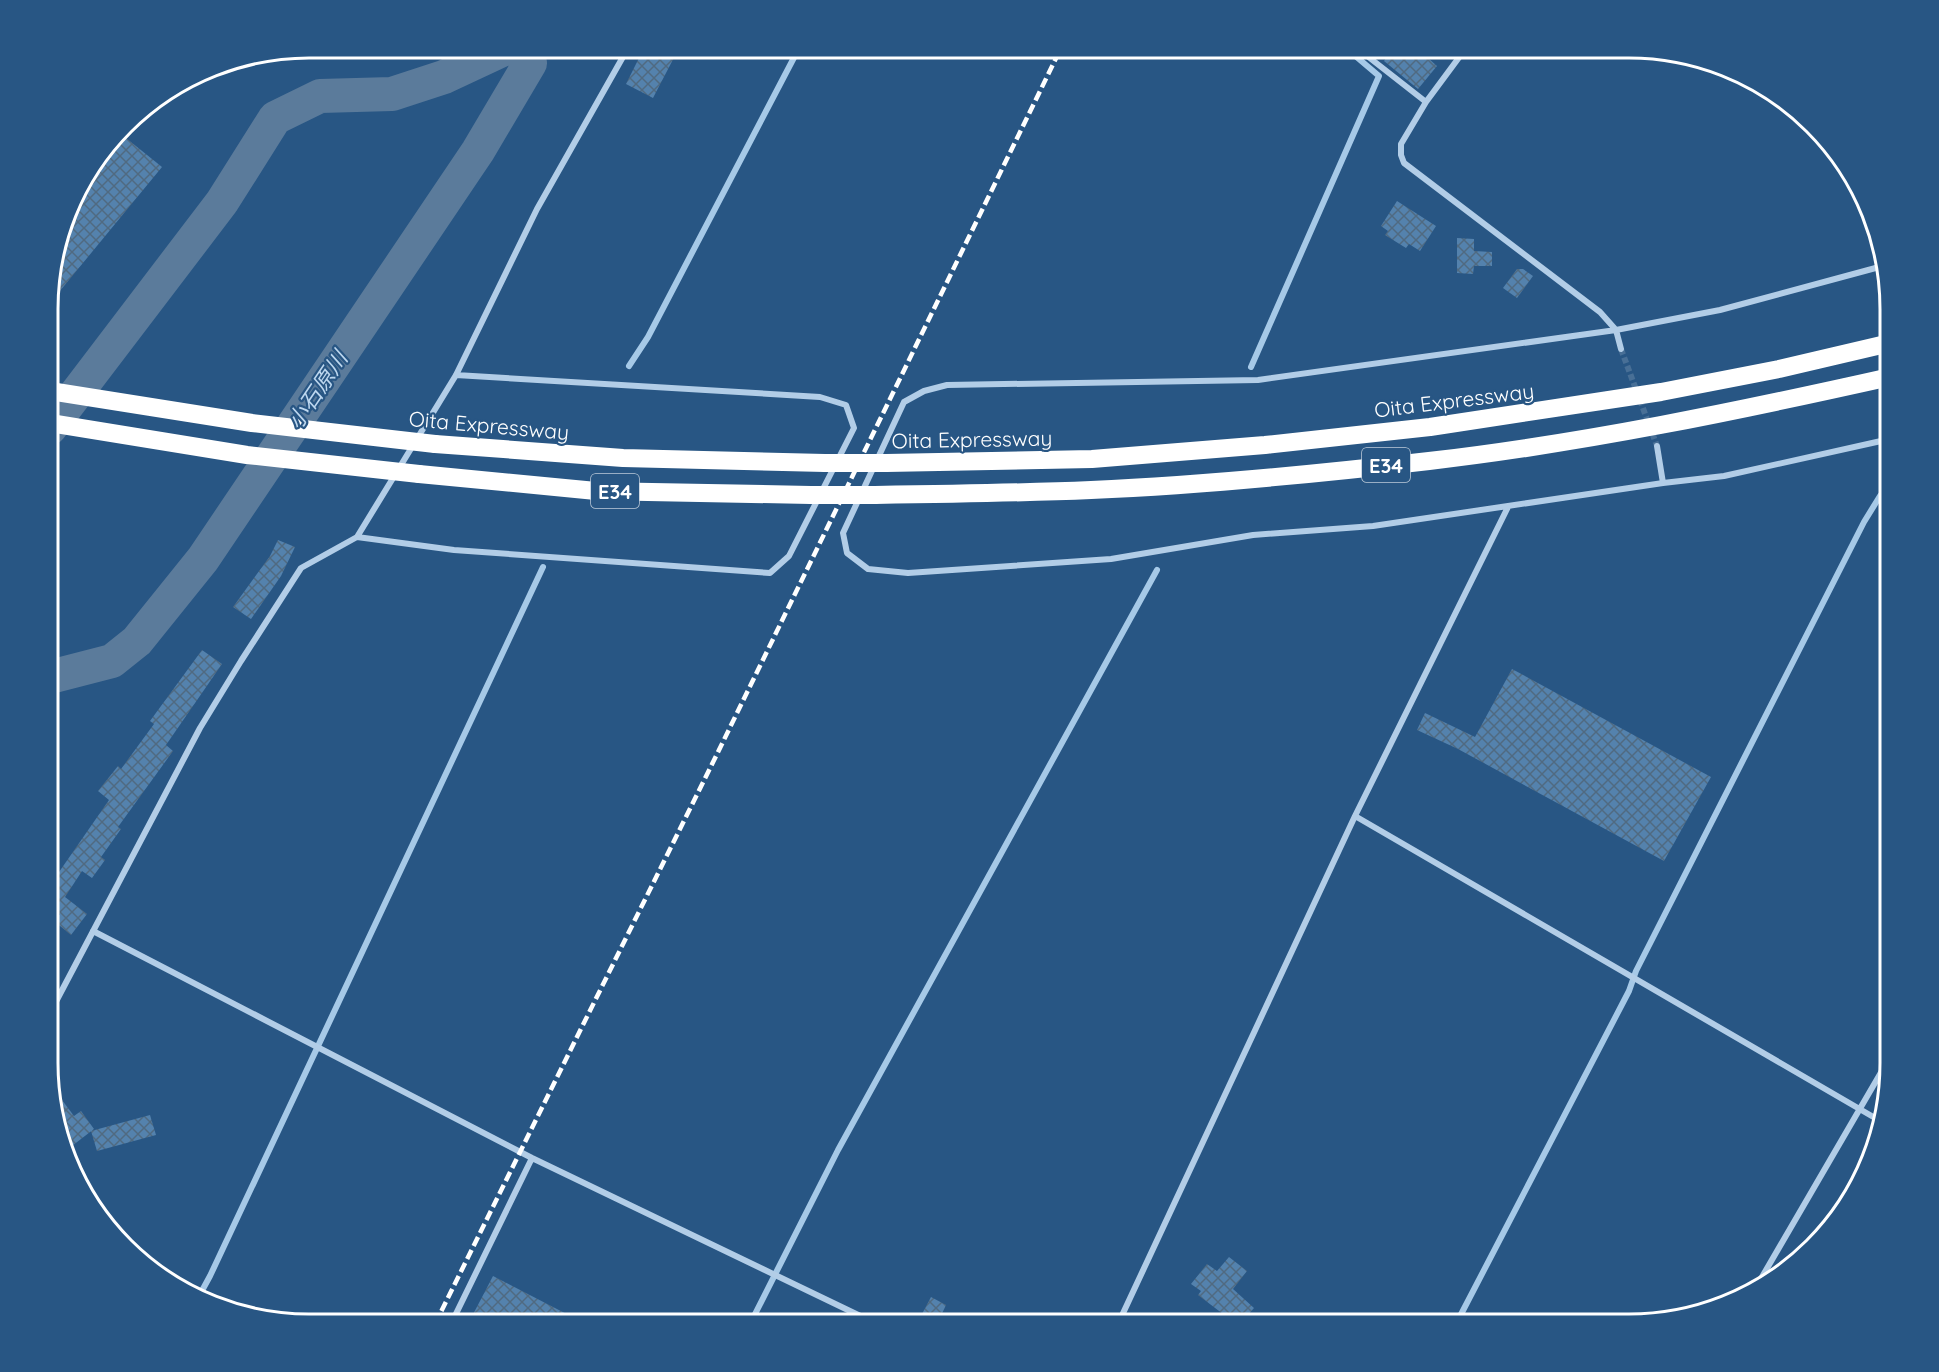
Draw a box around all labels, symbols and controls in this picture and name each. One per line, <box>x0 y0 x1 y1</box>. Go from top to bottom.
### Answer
water label: 小石原川 <box>281 344 354 434</box>
street label: Oita Expressway <box>1373 377 1535 423</box>
street label: Oita Expressway <box>408 405 570 445</box>
street label: Oita Expressway <box>891 425 1053 453</box>
road number: E34 <box>1362 448 1410 482</box>
road number: E34 <box>591 474 639 508</box>

